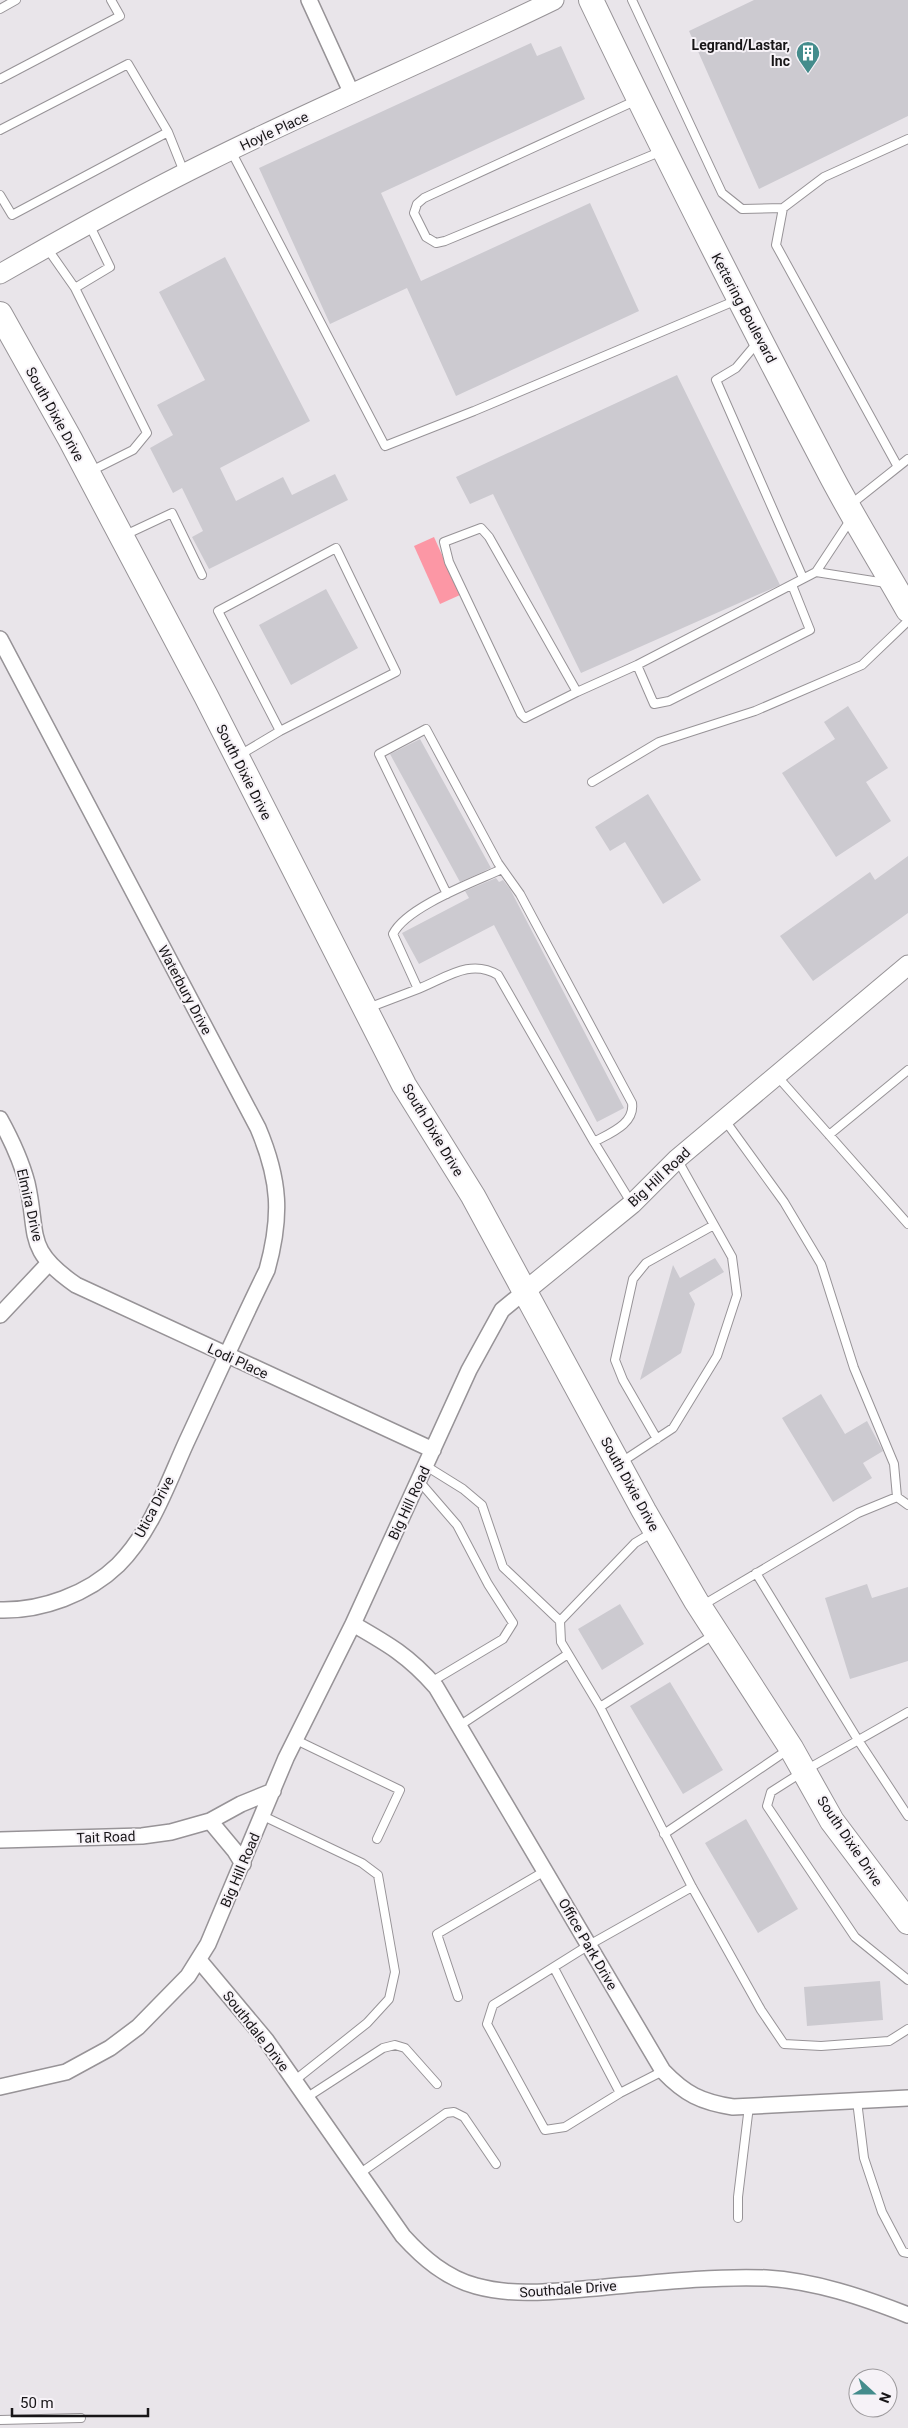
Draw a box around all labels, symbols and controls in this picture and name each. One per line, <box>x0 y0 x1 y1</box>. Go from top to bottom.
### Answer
place label: Legrand/Lastar, Inc <box>692 37 790 69</box>
building icon: Legrand/Lastar, Inc <box>795 40 821 74</box>
street label: Hoyle Place <box>237 108 311 154</box>
street label: Kettering Boulevard <box>708 250 780 366</box>
street label: South Dixie Drive <box>23 364 87 464</box>
street label: South Dixie Drive <box>213 722 275 822</box>
street label: Waterbury Drive <box>155 943 215 1037</box>
street label: South Dixie Drive <box>399 1081 467 1179</box>
street label: Big Hill Road <box>625 1144 693 1210</box>
street label: Elmira Drive <box>14 1167 46 1243</box>
street label: Lodi Place <box>205 1340 271 1382</box>
street label: South Dixie Drive <box>598 1434 662 1534</box>
street label: Big Hill Road <box>385 1464 433 1542</box>
street label: Utica Drive <box>131 1474 177 1540</box>
street label: South Dixie Drive <box>814 1793 886 1889</box>
street label: Tait Road <box>76 1828 136 1846</box>
street label: Big Hill Road <box>217 1830 263 1910</box>
street label: Office Park Drive <box>555 1895 621 1993</box>
street label: Southdale Drive <box>220 1988 292 2074</box>
street label: Southdale Drive <box>519 2278 617 2300</box>
north arrow <box>848 2368 898 2418</box>
scale bar <box>12 2386 149 2418</box>
text: N <box>876 2390 894 2405</box>
text: 50 m <box>20 2394 54 2412</box>

